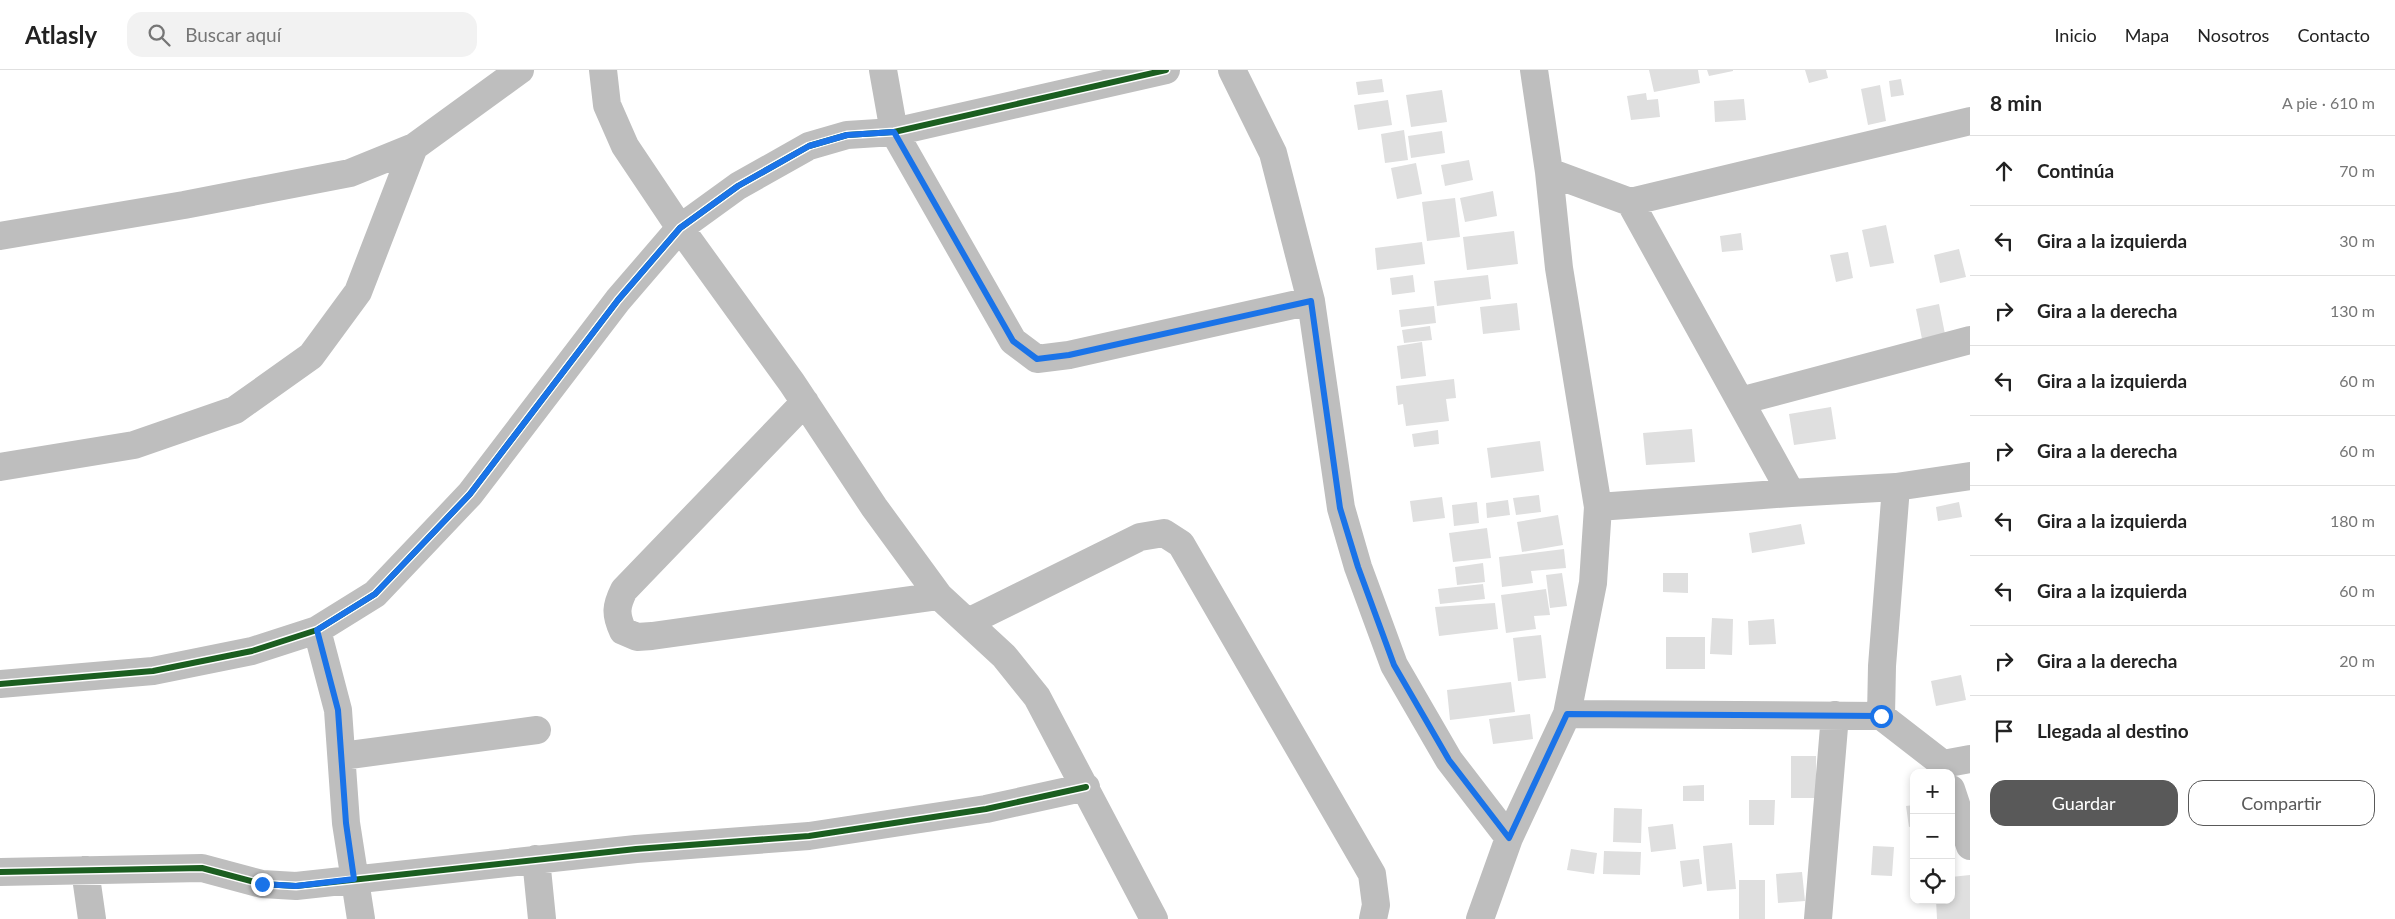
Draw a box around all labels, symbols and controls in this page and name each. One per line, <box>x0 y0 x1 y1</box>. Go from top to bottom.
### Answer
search box <box>127 12 477 57</box>
text: Atlasly <box>25 20 97 49</box>
icon: search <box>145 21 173 49</box>
text: Buscar aquí <box>185 23 281 46</box>
text: Inicio <box>2054 24 2097 46</box>
text: Mapa <box>2125 24 2169 46</box>
text: Nosotros <box>2197 24 2269 46</box>
text: Contacto <box>2297 24 2370 46</box>
text: 8 min <box>1990 90 2042 115</box>
text: A pie · 610 m <box>2282 93 2375 112</box>
icon: ahead <box>1990 157 2018 185</box>
text: Continúa <box>2037 159 2114 182</box>
text: 70 m <box>2339 161 2375 180</box>
icon: left <box>1990 227 2018 255</box>
text: Gira a la izquierda <box>2037 229 2187 252</box>
text: 30 m <box>2339 231 2375 250</box>
icon: right <box>1990 297 2018 325</box>
text: Gira a la derecha <box>2037 299 2177 322</box>
text: 130 m <box>2330 301 2375 320</box>
icon: left <box>1990 367 2018 395</box>
text: Gira a la izquierda <box>2037 369 2187 392</box>
text: 60 m <box>2339 371 2375 390</box>
icon: right <box>1990 437 2018 465</box>
text: Gira a la derecha <box>2037 439 2177 462</box>
text: 60 m <box>2339 441 2375 460</box>
icon: left <box>1990 507 2018 535</box>
text: Gira a la izquierda <box>2037 509 2187 532</box>
text: 180 m <box>2330 511 2375 530</box>
icon: left <box>1990 577 2018 605</box>
text: Gira a la izquierda <box>2037 579 2187 602</box>
text: 60 m <box>2339 581 2375 600</box>
icon: right <box>1990 647 2018 675</box>
text: Gira a la derecha <box>2037 649 2177 672</box>
text: 20 m <box>2339 651 2375 670</box>
route start <box>1870 705 1893 728</box>
icon: arrive <box>1990 717 2018 745</box>
text: Llegada al destino <box>2037 719 2189 742</box>
map controls <box>1910 769 1955 904</box>
button: + <box>1910 769 1955 814</box>
button: Guardar <box>1990 780 2178 826</box>
button: Compartir <box>2188 780 2375 826</box>
button: − <box>1910 814 1955 859</box>
button: locate <box>1910 859 1955 904</box>
route end <box>251 873 274 896</box>

